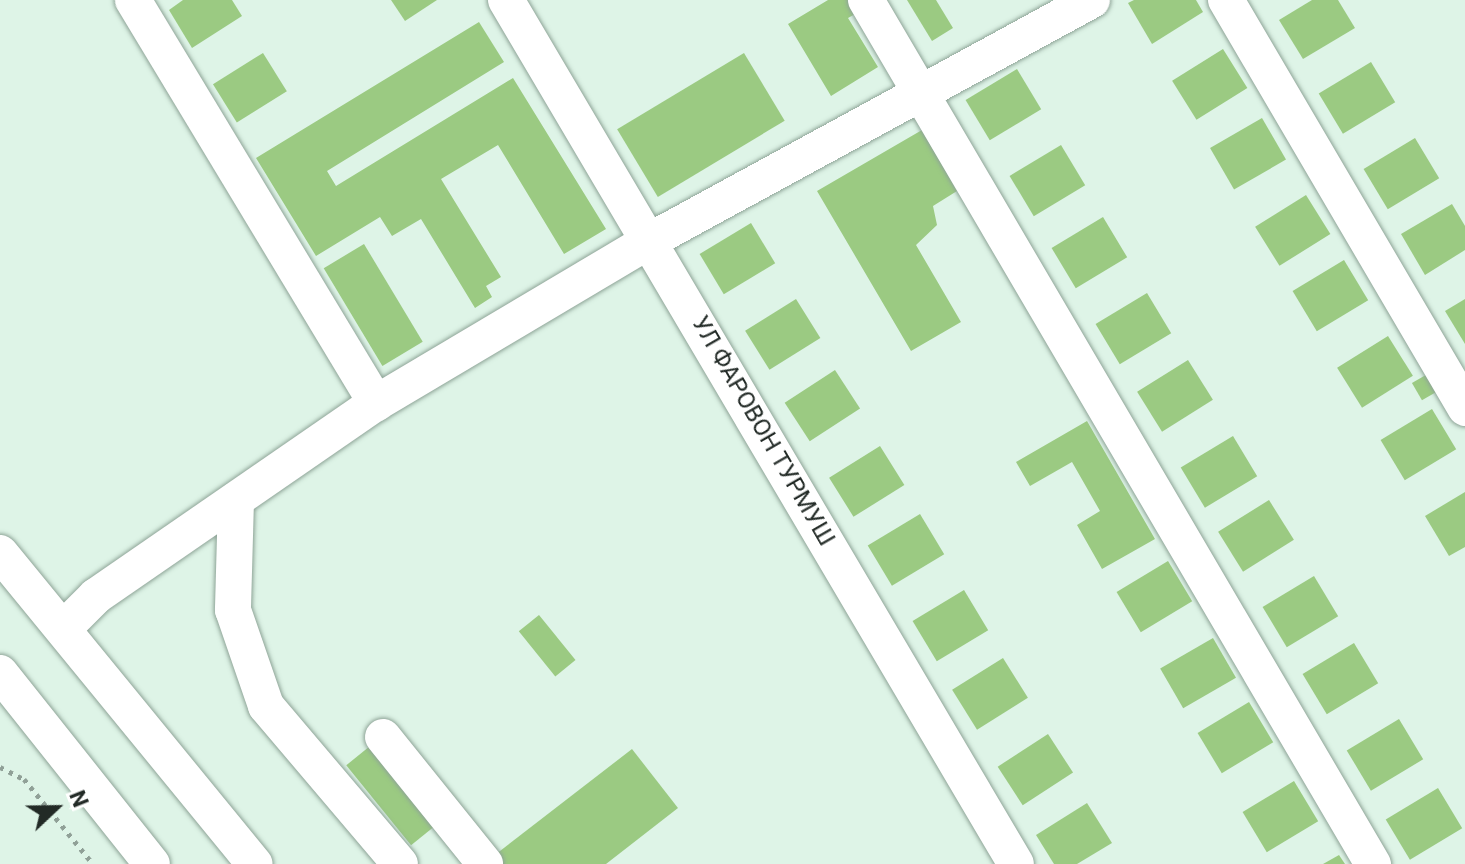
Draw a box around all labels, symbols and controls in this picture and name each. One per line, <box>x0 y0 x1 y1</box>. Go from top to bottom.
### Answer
street label: УЛ ФАРОВОН ТУРМУШ <box>685 311 841 551</box>
north arrow <box>16 768 96 848</box>
text: N <box>64 787 93 811</box>

